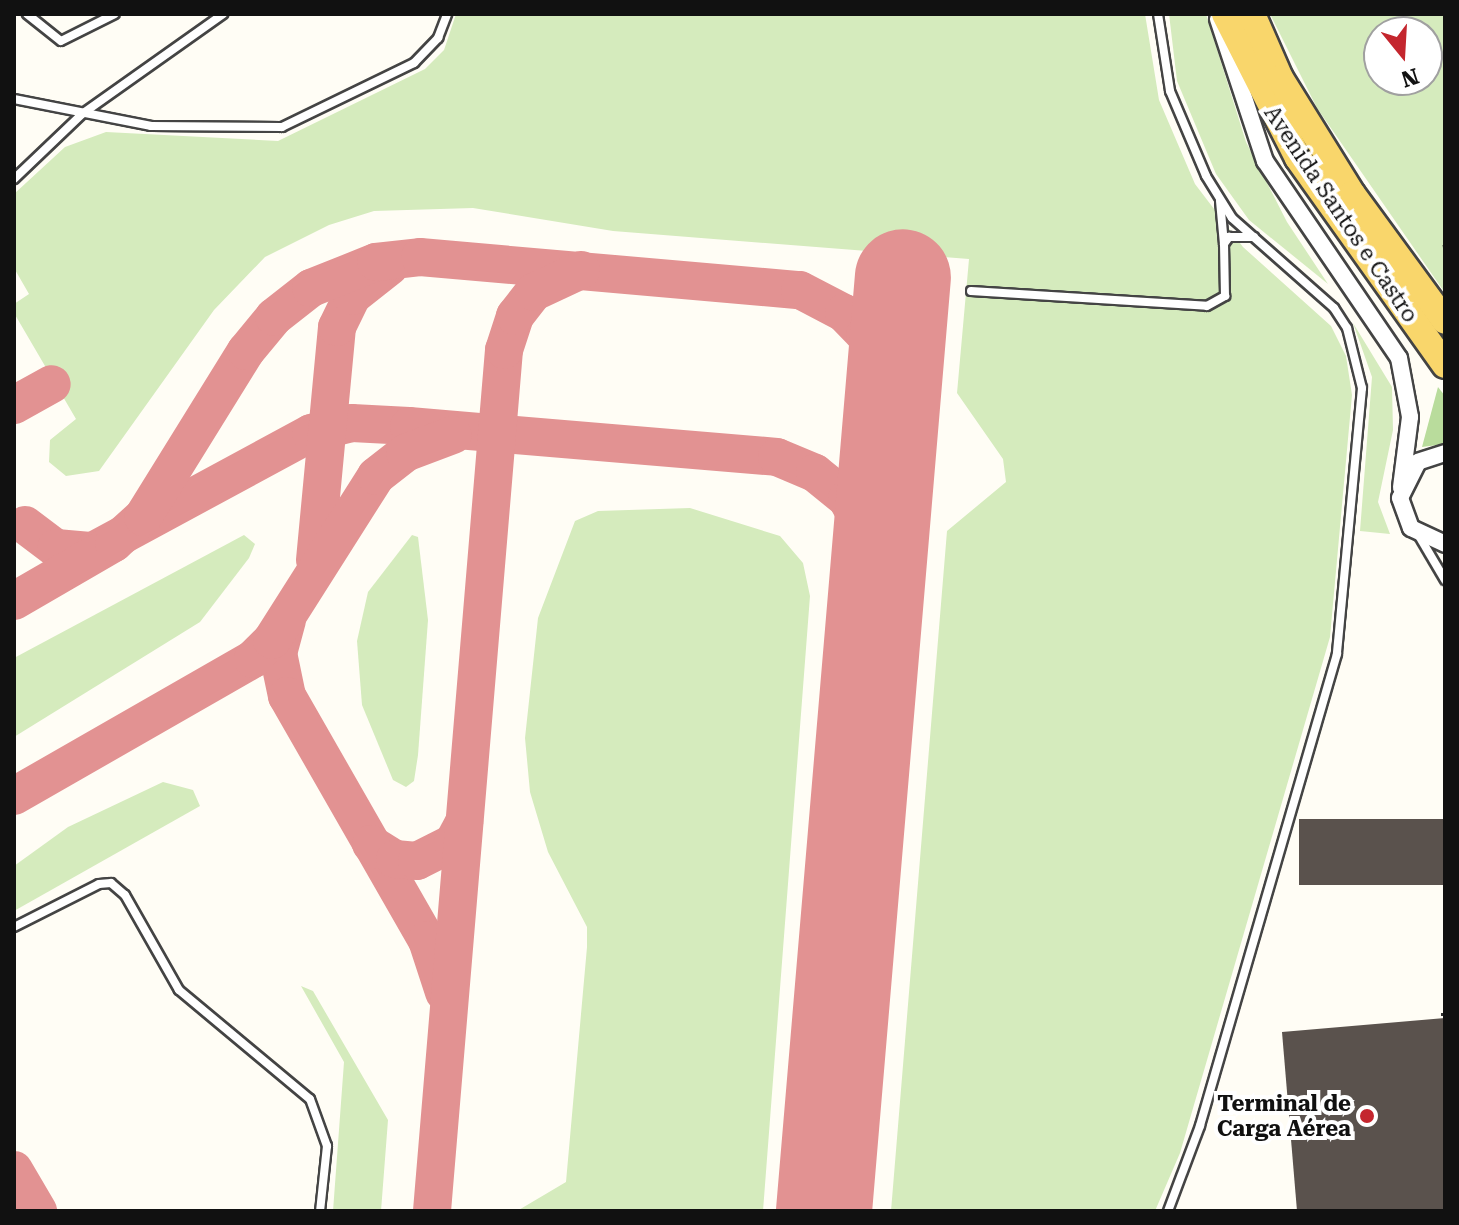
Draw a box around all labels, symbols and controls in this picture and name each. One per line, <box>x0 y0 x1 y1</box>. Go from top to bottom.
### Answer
north arrow <box>1363 16 1443 96</box>
text: N <box>1398 63 1422 92</box>
street label: Avenida Santos e Castro <box>1259 101 1423 327</box>
place label: Terminal de Carga Aérea <box>1217 1090 1351 1142</box>
marker: Terminal de Carga Aérea <box>1358 1107 1376 1125</box>

